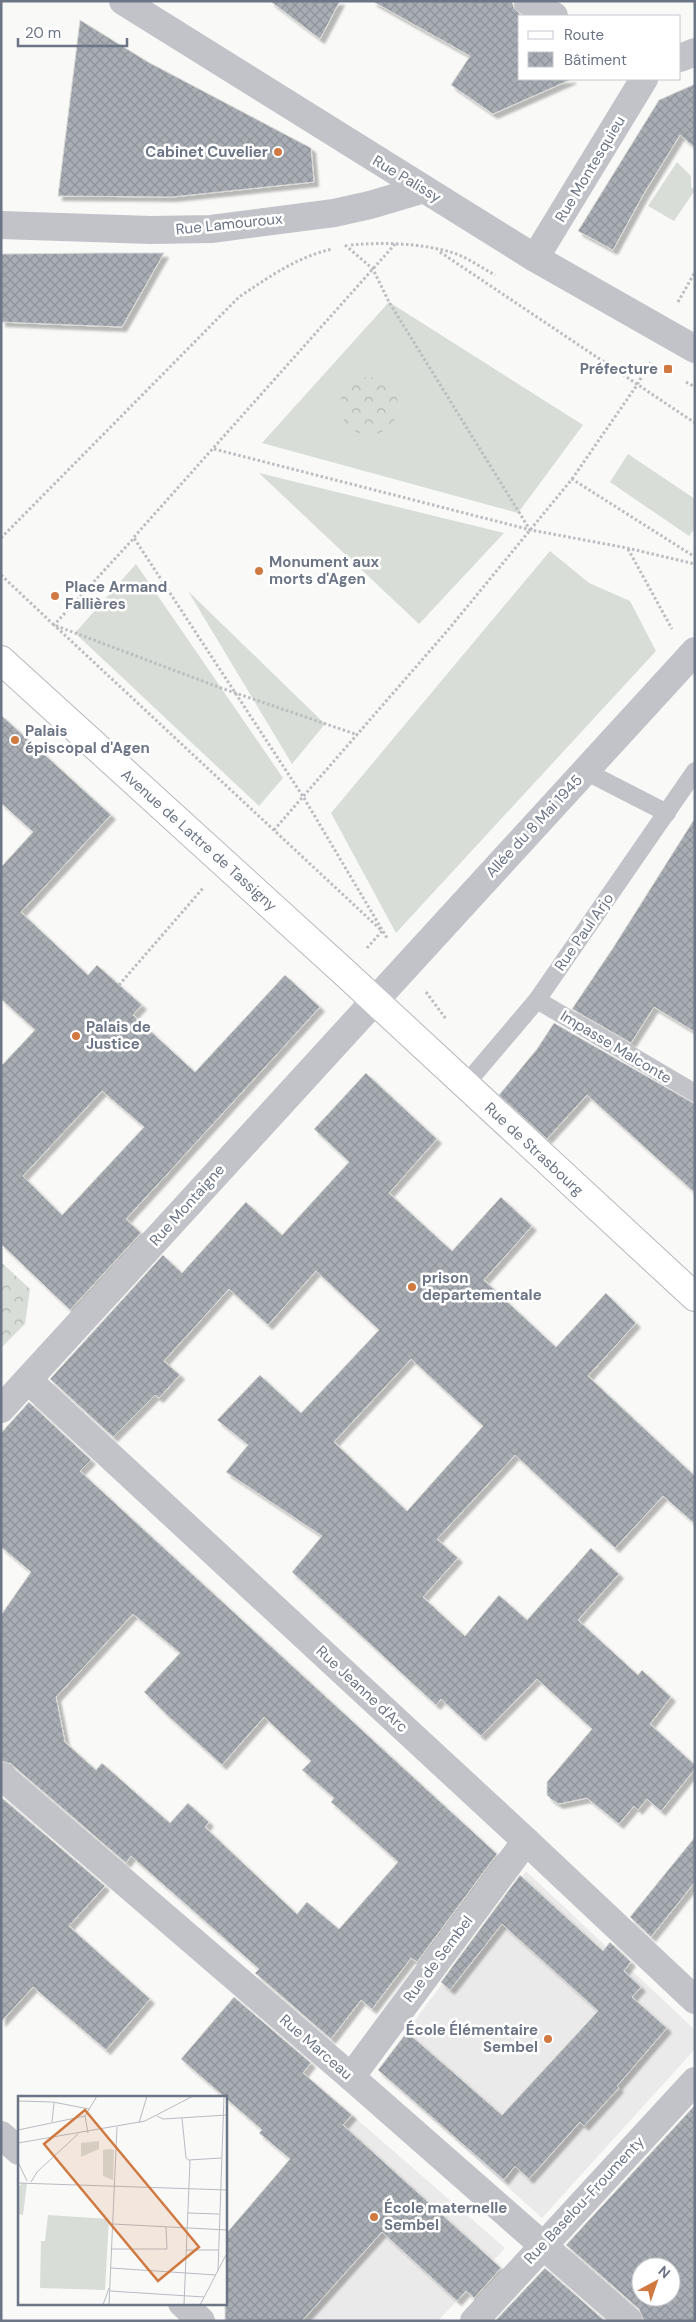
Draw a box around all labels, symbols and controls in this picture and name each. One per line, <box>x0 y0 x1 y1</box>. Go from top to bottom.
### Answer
scale bar <box>18 15 126 47</box>
legend <box>518 15 681 80</box>
text: 20 m <box>25 23 61 43</box>
text: Route <box>564 25 604 45</box>
text: Bâtiment <box>564 50 627 70</box>
street label: Rue Montesquieu <box>550 112 630 226</box>
place label: Cabinet Cuvelier <box>145 142 268 162</box>
marker: Cabinet Cuvelier <box>272 146 284 158</box>
street label: Rue Palissy <box>369 151 446 208</box>
street label: Rue Lamouroux <box>175 208 284 240</box>
place label: Préfecture <box>580 359 658 379</box>
marker: Préfecture <box>662 363 674 375</box>
place label: Monument aux morts d'Agen <box>269 552 379 589</box>
marker: Monument aux morts d'Agen <box>253 565 265 577</box>
place label: Place Armand Fallières <box>65 577 167 614</box>
marker: Place Armand Fallières <box>49 590 61 602</box>
place label: Palais épiscopal d'Agen <box>25 721 150 758</box>
marker: Palais épiscopal d'Agen <box>9 734 21 746</box>
street label: Avenue de Lattre de Tassigny <box>117 765 282 916</box>
street label: Allée du 8 Mai 1945 <box>481 770 587 882</box>
street label: Rue Paul Arjo <box>550 889 618 975</box>
street label: Impasse Malconte <box>557 1006 675 1088</box>
place label: Palais de Justice <box>86 1017 151 1054</box>
marker: Palais de Justice <box>70 1030 82 1042</box>
street label: Rue de Strasbourg <box>480 1098 588 1200</box>
street label: Rue Montaigne <box>145 1160 229 1250</box>
place label: prison departementale <box>422 1268 542 1305</box>
marker: prison departementale <box>406 1281 418 1293</box>
street label: Rue Jeanne d'Arc <box>312 1641 412 1737</box>
street label: Rue de Sembel <box>399 1912 477 2006</box>
street label: Rue Marceau <box>276 2010 356 2084</box>
place label: École Élémentaire Sembel <box>406 2020 538 2057</box>
marker: École Élémentaire Sembel <box>542 2033 554 2045</box>
inset map <box>18 2096 226 2304</box>
street label: Rue Baselou-Froumenty <box>519 2131 649 2268</box>
place label: École maternelle Sembel <box>384 2198 507 2235</box>
marker: École maternelle Sembel <box>368 2211 380 2223</box>
north arrow <box>631 2257 681 2307</box>
text: N <box>655 2262 674 2282</box>

